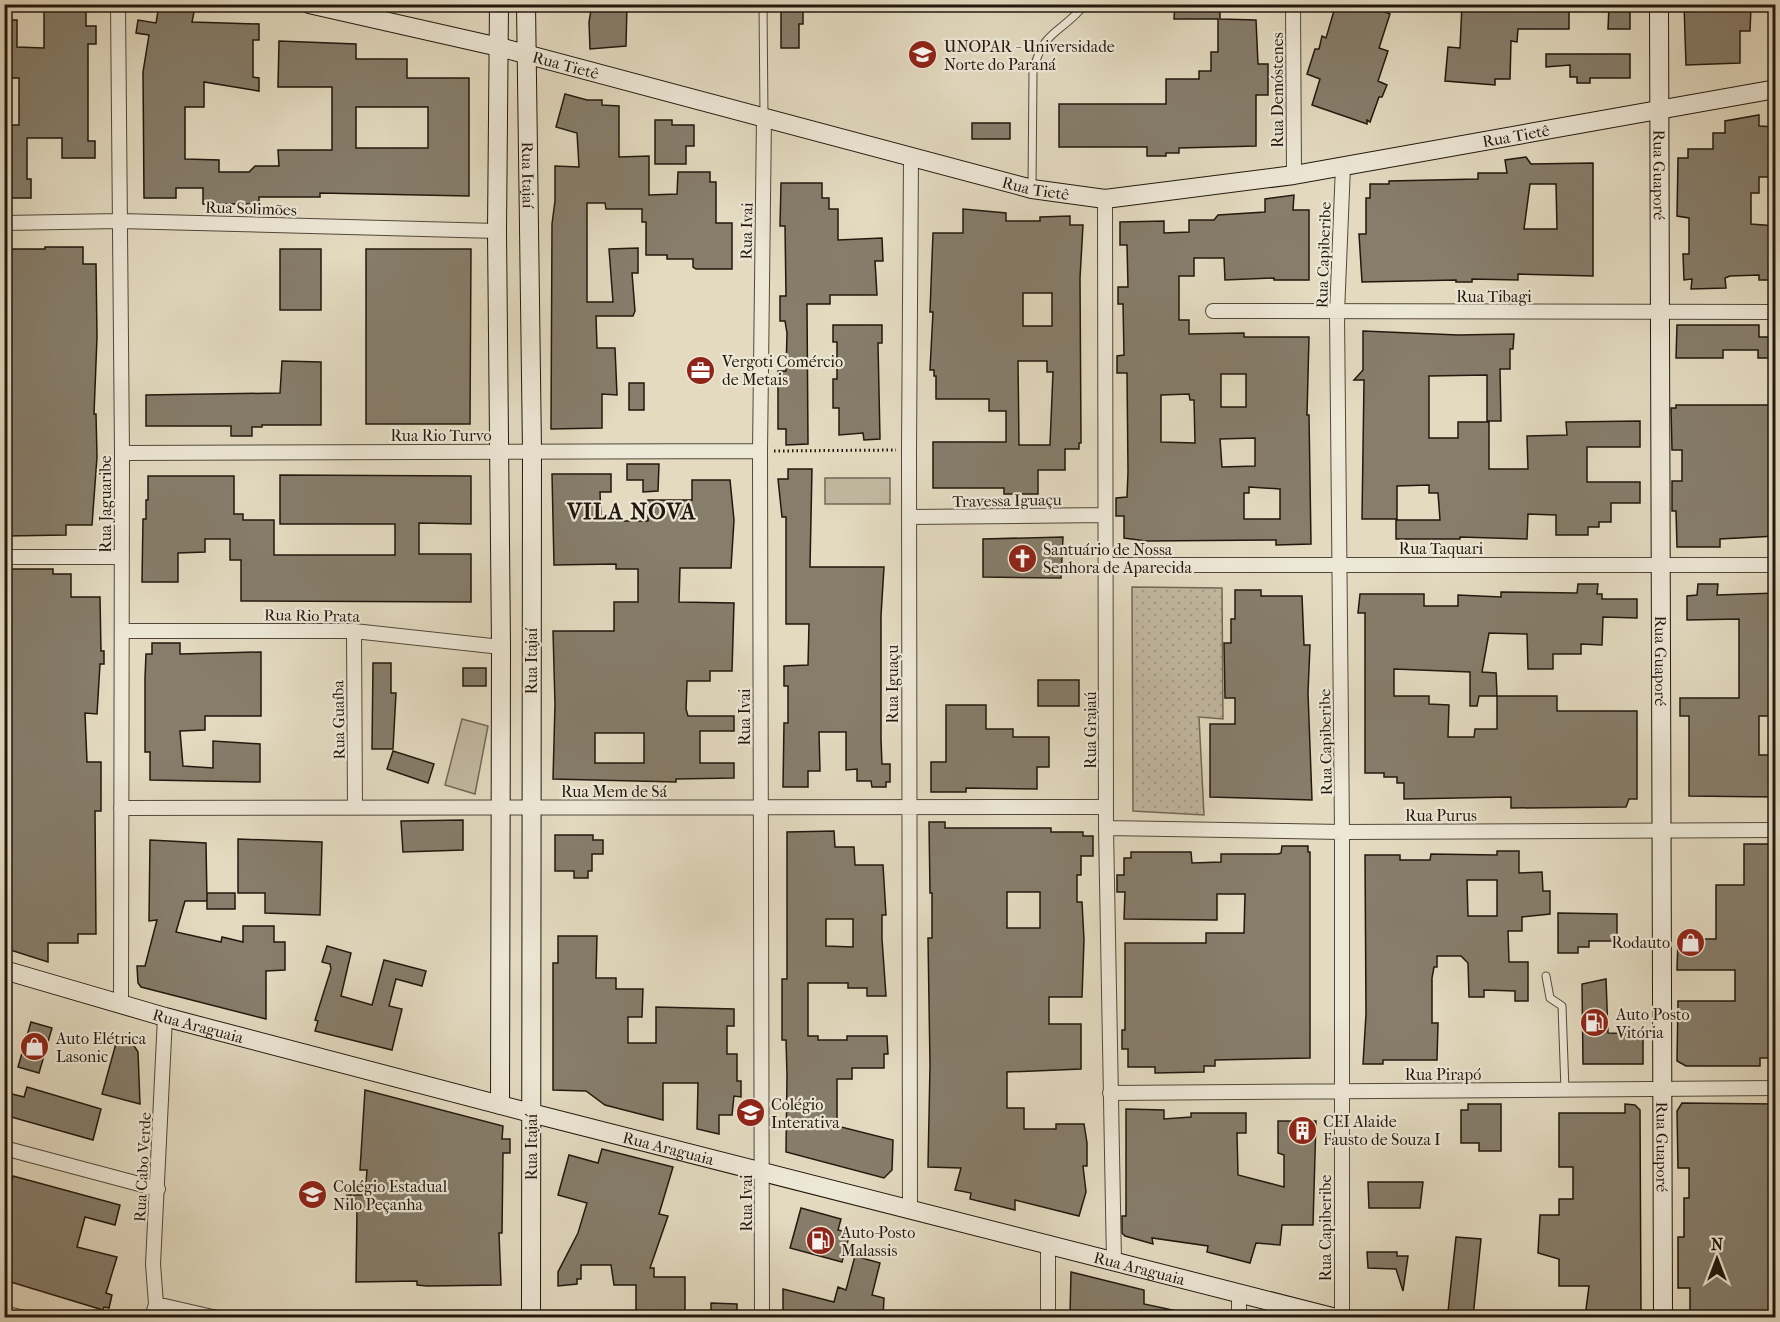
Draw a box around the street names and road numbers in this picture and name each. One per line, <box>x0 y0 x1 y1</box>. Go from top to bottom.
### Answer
street label: Rua Demóstenes <box>1268 32 1287 148</box>
street label: Rua Tietê <box>530 47 601 83</box>
street label: Rua Tietê <box>1481 121 1551 151</box>
street label: Rua Guaporé <box>1649 130 1669 220</box>
street label: Rua Itajaí <box>518 142 538 209</box>
street label: Rua Tietê <box>1000 172 1071 204</box>
street label: Rua Solimões <box>205 197 297 220</box>
street label: Rua Capiberibe <box>1312 201 1335 309</box>
street label: Rua Ivai <box>737 202 757 260</box>
street label: Rua Tibagi <box>1456 287 1532 306</box>
street label: Rua Rio Turvo <box>390 426 492 445</box>
street label: Rua Jaguaribe <box>96 455 115 553</box>
street label: Travessa Iguaçu <box>952 490 1062 511</box>
street label: Rua Taquari <box>1399 539 1483 558</box>
street label: Rua Rio Prata <box>264 605 361 626</box>
street label: Rua Guaporé <box>1651 616 1670 706</box>
street label: Rua Itajaí <box>522 627 541 694</box>
street label: Rua Iguaçu <box>883 645 902 723</box>
street label: Rua Guaíba <box>328 680 349 760</box>
street label: Rua Ivai <box>735 688 754 746</box>
street label: Rua Capiberibe <box>1315 688 1336 795</box>
street label: Rua Grajaú <box>1081 691 1100 769</box>
street label: Rua Mem de Sá <box>561 782 668 801</box>
street label: Rua Purus <box>1405 806 1477 825</box>
street label: Rua Araguaia <box>150 1005 246 1047</box>
street label: Rua Pirapó <box>1405 1065 1481 1084</box>
street label: Rua Guaporé <box>1652 1102 1672 1192</box>
street label: Rua Cabo Verde <box>130 1112 155 1222</box>
street label: Rua Itajaí <box>522 1113 541 1180</box>
street label: Rua Araguaia <box>621 1128 717 1169</box>
street label: Rua Ivai <box>737 1174 756 1232</box>
street label: Rua Capiberibe <box>1316 1175 1335 1281</box>
street label: Rua Araguaia <box>1092 1248 1187 1289</box>

